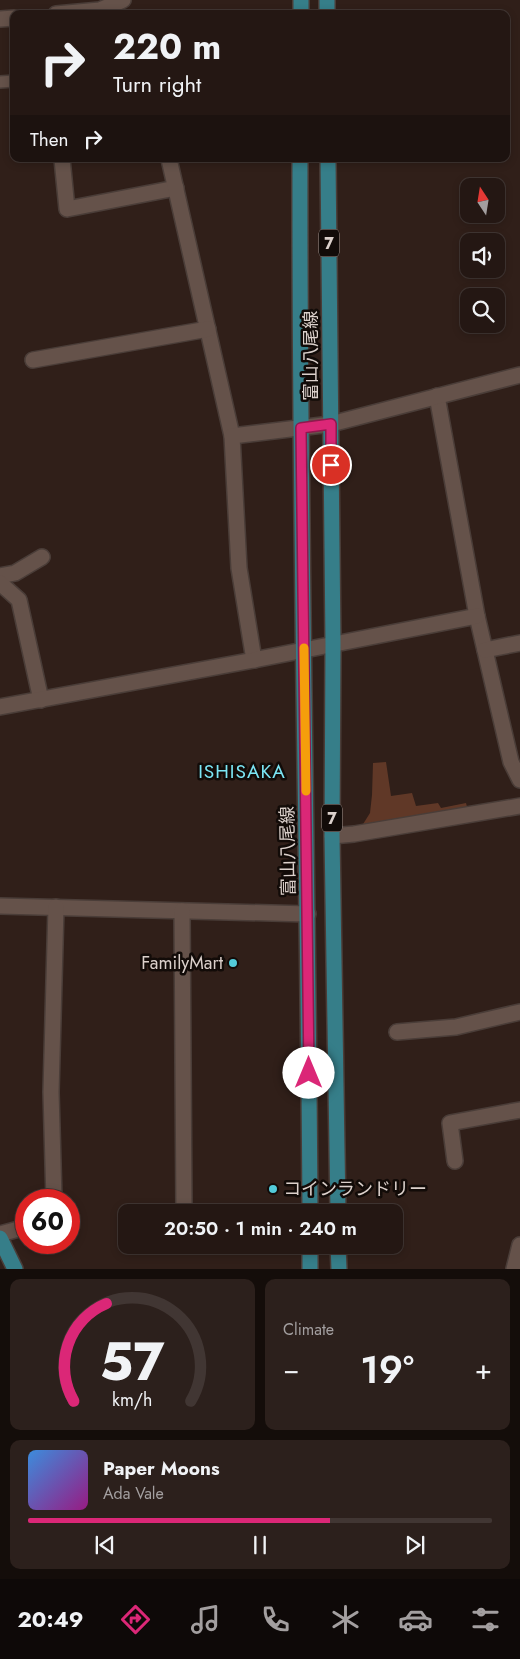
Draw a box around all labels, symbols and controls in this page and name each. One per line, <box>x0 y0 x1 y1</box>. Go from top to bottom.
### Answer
text: 220 m <box>113 22 221 72</box>
icon: right <box>30 30 95 95</box>
text: Turn right <box>113 68 201 100</box>
icon: right <box>79 125 107 153</box>
text: Then <box>30 126 69 153</box>
north arrow <box>460 178 505 222</box>
map controls <box>460 178 505 333</box>
road number: 7 <box>319 230 339 256</box>
button: sound <box>460 233 505 278</box>
button: search <box>460 288 505 333</box>
street label: 富山八尾線 <box>298 311 324 401</box>
pin <box>310 444 352 486</box>
icon: arrive <box>317 451 345 479</box>
district label: ISHISAKA <box>198 758 286 785</box>
road number: 7 <box>322 804 342 831</box>
street label: 富山八尾線 <box>274 806 302 896</box>
place label: FamilyMart <box>141 950 224 976</box>
marker: FamilyMart <box>227 957 239 969</box>
position arrow <box>282 1046 334 1098</box>
place label: コインランドリー <box>283 1176 427 1202</box>
marker: コインランドリー <box>267 1183 279 1195</box>
speed limit sign: 60 <box>15 1189 80 1254</box>
text: 20:50 · 1 min · 240 m <box>164 1215 357 1242</box>
text: Climate <box>283 1318 334 1341</box>
text: 57 <box>100 1324 166 1400</box>
text: 19° <box>360 1342 414 1397</box>
text: − <box>283 1349 300 1390</box>
text: + <box>475 1349 492 1390</box>
text: km/h <box>112 1387 153 1413</box>
text: Paper Moons <box>103 1455 220 1482</box>
text: Ada Vale <box>103 1482 164 1505</box>
icon: previous <box>91 1531 119 1559</box>
icon: pause <box>246 1531 274 1559</box>
icon: next <box>401 1531 429 1559</box>
icon: directions <box>118 1602 153 1637</box>
icon: music <box>188 1602 223 1637</box>
icon: phone <box>258 1602 293 1637</box>
icon: climate <box>328 1602 363 1637</box>
icon: car <box>398 1602 433 1637</box>
icon: filters <box>468 1602 503 1637</box>
text: 20:49 <box>17 1603 84 1635</box>

